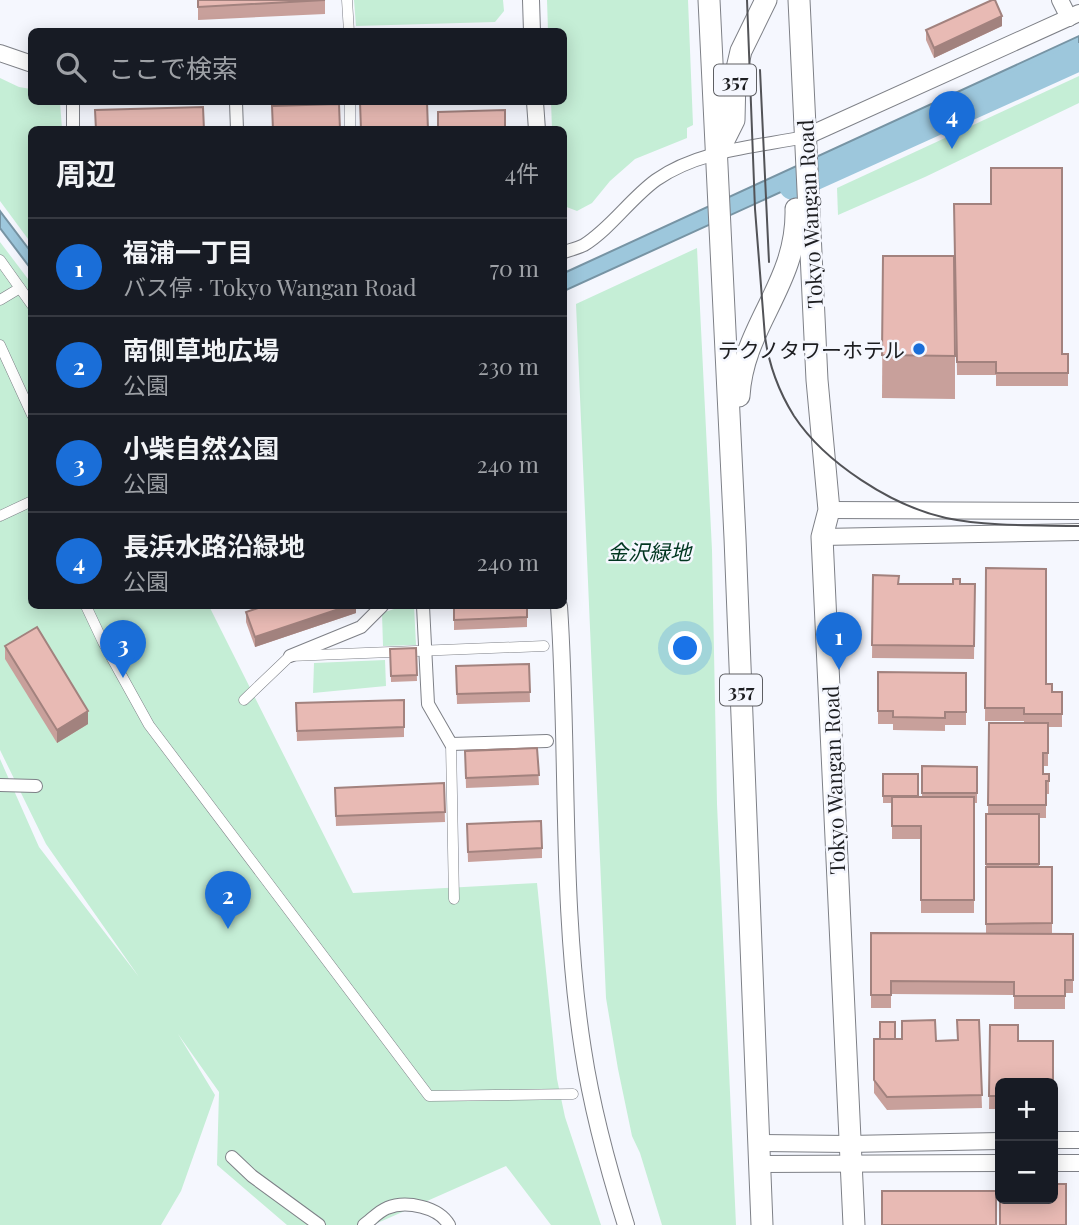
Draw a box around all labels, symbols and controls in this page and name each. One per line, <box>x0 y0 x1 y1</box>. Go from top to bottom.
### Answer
search box <box>28 28 567 105</box>
icon: search <box>52 48 90 86</box>
text: ここで検索 <box>108 50 238 85</box>
road number: 357 <box>714 64 756 96</box>
pin: 4 <box>929 91 975 149</box>
street label: Tokyo Wangan Road <box>790 119 828 309</box>
text: 周辺 <box>56 153 116 193</box>
text: 4件 <box>505 157 539 188</box>
text: 福浦一丁目 <box>123 234 253 269</box>
text: 1 <box>75 252 83 283</box>
text: 70 m <box>490 252 539 283</box>
text: バス停 · Tokyo Wangan Road <box>123 271 417 302</box>
text: 南側草地広場 <box>123 332 279 367</box>
place label: テクノタワーホテル <box>718 335 905 363</box>
marker: テクノタワーホテル <box>911 341 927 357</box>
text: 2 <box>73 350 85 381</box>
text: 230 m <box>478 350 539 381</box>
text: 公園 <box>123 369 169 400</box>
text: 小柴自然公園 <box>123 430 279 465</box>
text: 3 <box>73 448 85 479</box>
text: 240 m <box>477 448 539 479</box>
text: 公園 <box>123 467 169 498</box>
text: 長浜水路沿緑地 <box>123 528 305 563</box>
park label: 金沢緑地 <box>607 537 693 565</box>
text: 4 <box>73 546 85 577</box>
text: 240 m <box>477 546 539 577</box>
text: 公園 <box>123 565 169 596</box>
pin: 1 <box>816 612 862 670</box>
pin: 3 <box>100 620 146 678</box>
your location <box>668 631 702 665</box>
road number: 357 <box>720 674 762 706</box>
street label: Tokyo Wangan Road <box>816 685 850 875</box>
pin: 2 <box>205 871 251 929</box>
map controls <box>995 1078 1058 1204</box>
button: + <box>995 1078 1058 1141</box>
button: − <box>995 1141 1058 1204</box>

